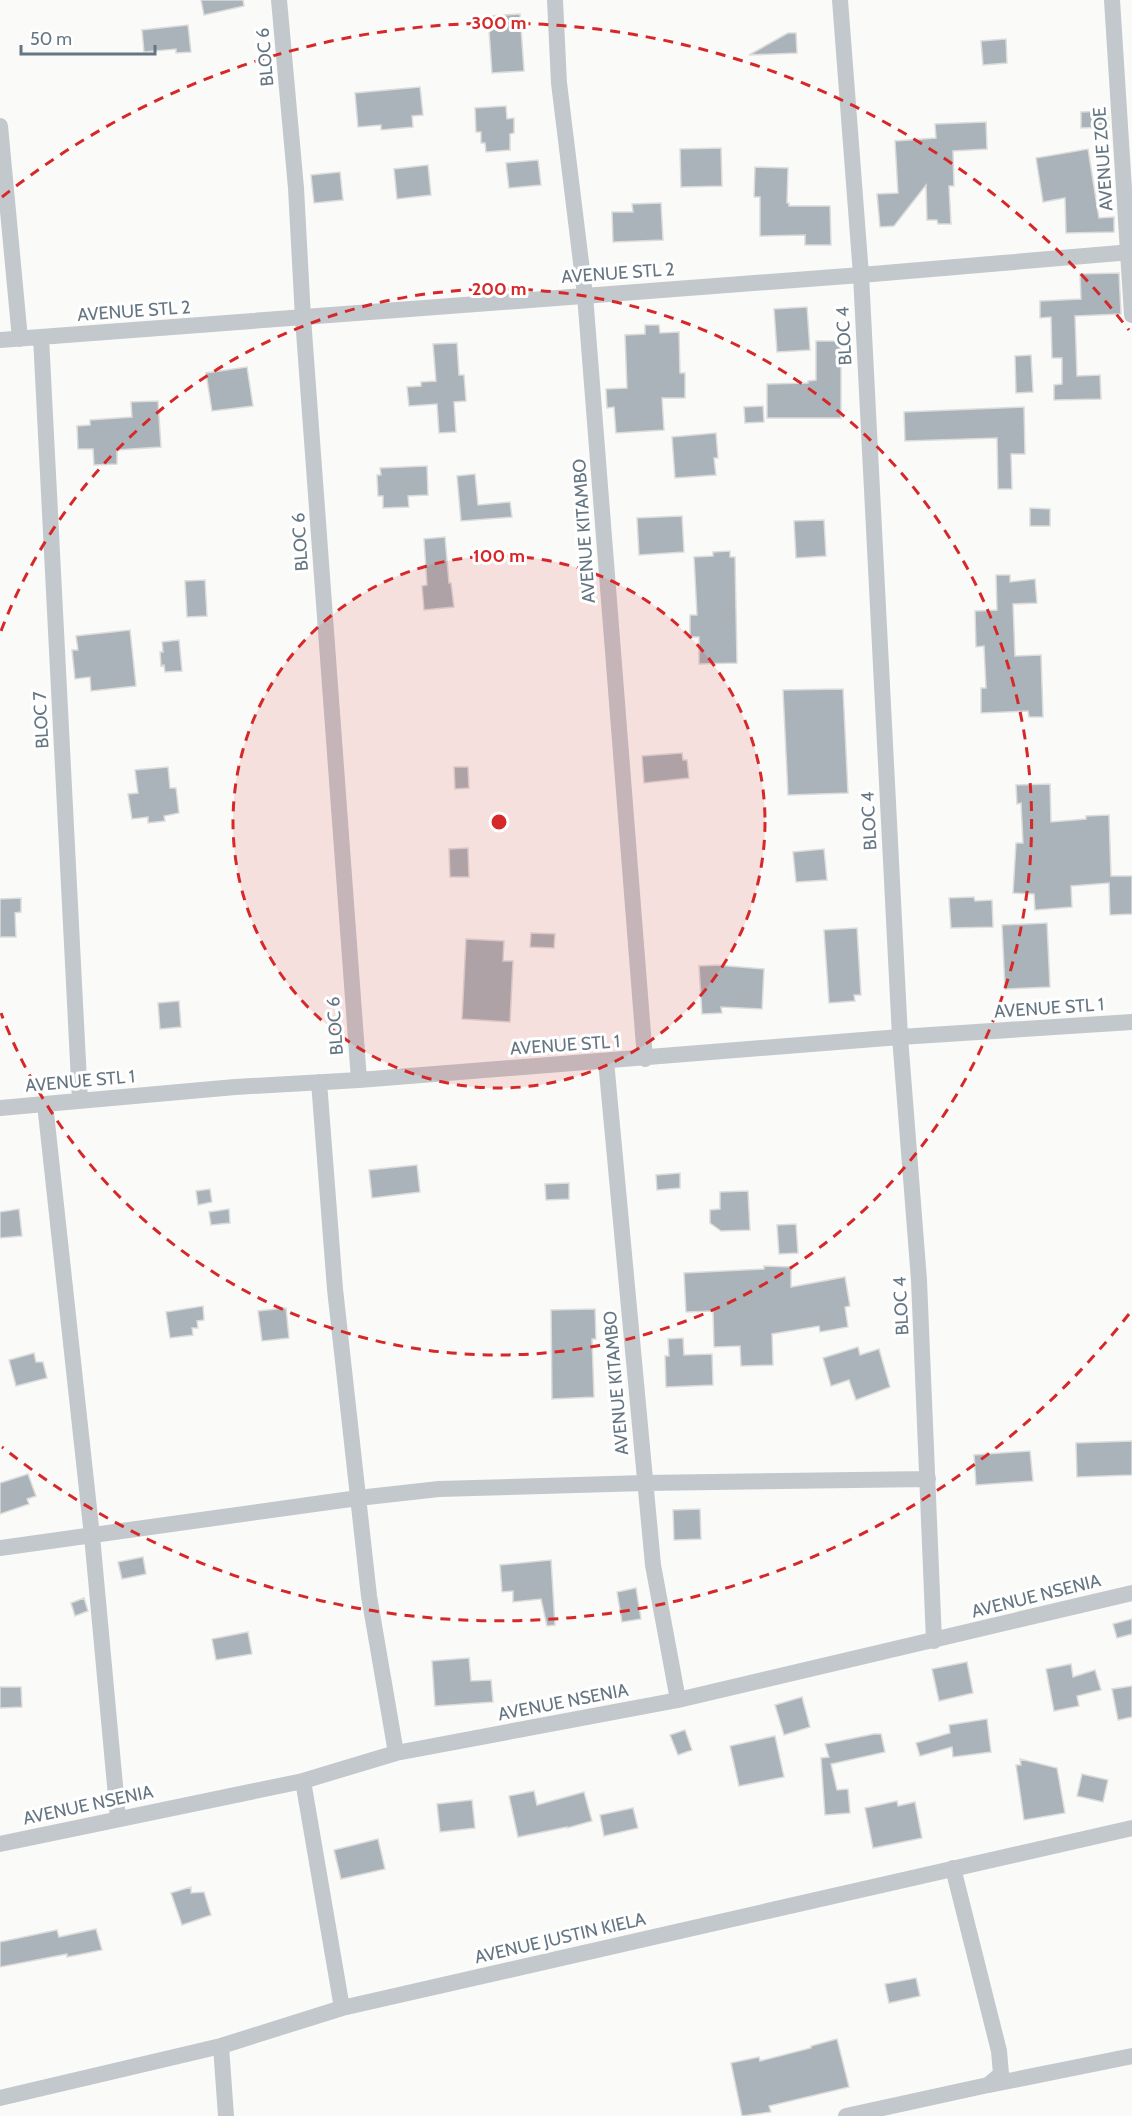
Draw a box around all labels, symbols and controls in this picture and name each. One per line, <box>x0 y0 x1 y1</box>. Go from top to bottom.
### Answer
text: 300 m <box>472 12 526 34</box>
scale bar <box>21 18 154 56</box>
street label: BLOC 6 <box>251 27 279 87</box>
text: 50 m <box>30 28 72 50</box>
street label: AVENUE ZOE <box>1088 106 1118 212</box>
street label: AVENUE STL 2 <box>561 258 675 288</box>
text: 200 m <box>472 278 526 300</box>
street label: AVENUE STL 2 <box>77 296 191 326</box>
street label: BLOC 4 <box>831 306 857 366</box>
street label: AVENUE KITAMBO <box>568 458 600 604</box>
street label: BLOC 6 <box>287 512 313 572</box>
text: 100 m <box>473 545 525 567</box>
street label: BLOC 7 <box>29 691 53 749</box>
street label: BLOC 4 <box>856 791 882 851</box>
centre of rings <box>489 812 509 832</box>
street label: AVENUE STL 1 <box>993 993 1105 1023</box>
street label: BLOC 6 <box>322 996 348 1056</box>
street label: AVENUE STL 1 <box>509 1030 621 1060</box>
street label: AVENUE STL 1 <box>24 1065 136 1097</box>
street label: BLOC 4 <box>888 1276 914 1336</box>
street label: AVENUE KITAMBO <box>599 1310 633 1456</box>
street label: AVENUE NSENIA <box>969 1569 1103 1623</box>
street label: AVENUE NSENIA <box>496 1679 630 1725</box>
street label: AVENUE NSENIA <box>21 1780 155 1830</box>
street label: AVENUE JUSTIN KIELA <box>472 1908 648 1968</box>

